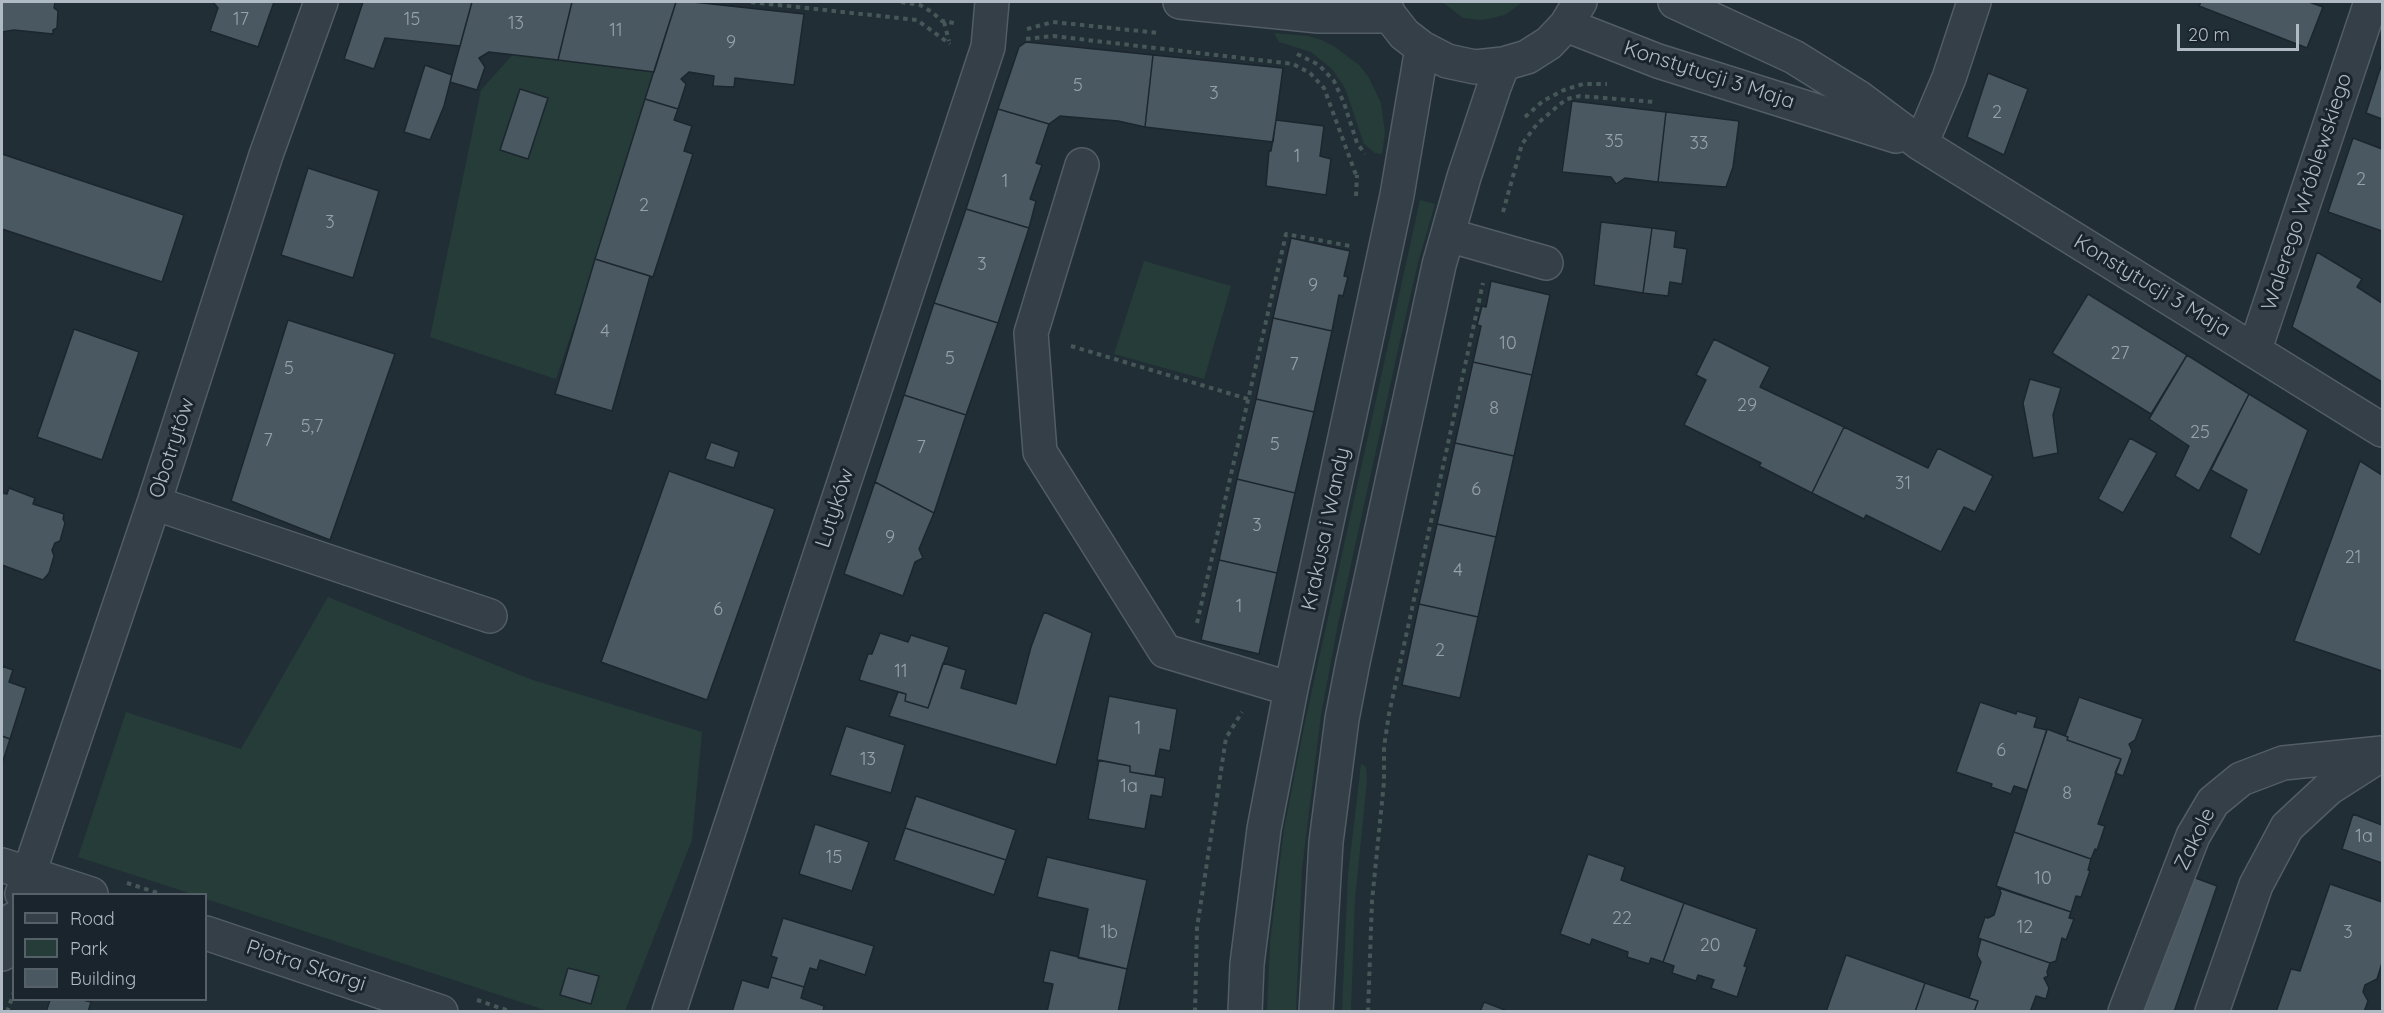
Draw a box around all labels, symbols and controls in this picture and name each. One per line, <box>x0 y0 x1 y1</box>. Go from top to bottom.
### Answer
house number: 17 <box>233 9 249 31</box>
house number: 15 <box>404 9 420 31</box>
scale bar <box>2180 12 2302 50</box>
house number: 13 <box>508 13 524 35</box>
house number: 11 <box>609 20 623 42</box>
text: 20 m <box>2188 23 2230 46</box>
house number: 9 <box>726 32 736 54</box>
street label: Konstytucji 3 Maja <box>1620 35 1798 115</box>
street label: Walerego Wróblewskiego <box>2257 70 2357 314</box>
house number: 5 <box>1073 75 1083 97</box>
house number: 3 <box>1209 83 1219 105</box>
house number: 2 <box>1992 102 2002 124</box>
house number: 35 <box>1604 131 1624 153</box>
house number: 33 <box>1690 133 1708 155</box>
house number: 1 <box>1294 146 1300 168</box>
house number: 2 <box>2356 169 2366 191</box>
house number: 1 <box>1002 171 1008 193</box>
house number: 2 <box>639 195 649 217</box>
house number: 3 <box>325 212 335 234</box>
street label: Konstytucji 3 Maja <box>2069 229 2235 343</box>
house number: 3 <box>977 254 987 276</box>
house number: 9 <box>1308 275 1318 297</box>
house number: 4 <box>600 321 610 343</box>
house number: 10 <box>1499 333 1517 355</box>
house number: 27 <box>2111 343 2129 365</box>
house number: 5 <box>945 348 955 370</box>
house number: 7 <box>1289 354 1299 376</box>
house number: 5 <box>284 358 294 380</box>
street label: Obotrytów <box>144 395 200 501</box>
house number: 29 <box>1737 395 1757 417</box>
house number: 8 <box>1489 398 1499 420</box>
house number: 5,7 <box>301 416 323 438</box>
house number: 25 <box>2190 422 2210 444</box>
house number: 7 <box>263 430 273 452</box>
house number: 5 <box>1270 434 1280 456</box>
house number: 7 <box>916 437 926 459</box>
street label: Krakusa i Wandy <box>1296 445 1356 613</box>
street label: Lutyków <box>810 465 860 551</box>
house number: 31 <box>1895 473 1911 495</box>
house number: 6 <box>1471 479 1481 501</box>
house number: 3 <box>1252 515 1262 537</box>
house number: 9 <box>885 527 895 549</box>
house number: 21 <box>2345 547 2361 569</box>
house number: 4 <box>1453 560 1463 582</box>
house number: 1 <box>1236 596 1242 618</box>
house number: 6 <box>713 599 723 621</box>
house number: 2 <box>1435 640 1445 662</box>
house number: 11 <box>894 661 908 683</box>
house number: 1 <box>1135 718 1141 740</box>
house number: 6 <box>1996 740 2006 762</box>
house number: 13 <box>860 749 876 771</box>
house number: 1a <box>1120 776 1138 798</box>
house number: 8 <box>2062 783 2072 805</box>
street label: Zakole <box>2169 804 2221 874</box>
house number: 1a <box>2355 826 2373 848</box>
house number: 15 <box>826 847 842 869</box>
house number: 10 <box>2034 868 2052 890</box>
legend <box>12 893 207 1001</box>
text: Road <box>70 907 115 930</box>
house number: 22 <box>1612 908 1632 930</box>
house number: 12 <box>2017 917 2033 939</box>
house number: 1b <box>1100 922 1118 944</box>
house number: 3 <box>2343 922 2353 944</box>
street label: Piotra Skargi <box>243 935 369 997</box>
house number: 20 <box>1700 935 1720 957</box>
text: Park <box>70 937 108 960</box>
text: Building <box>70 967 136 990</box>

